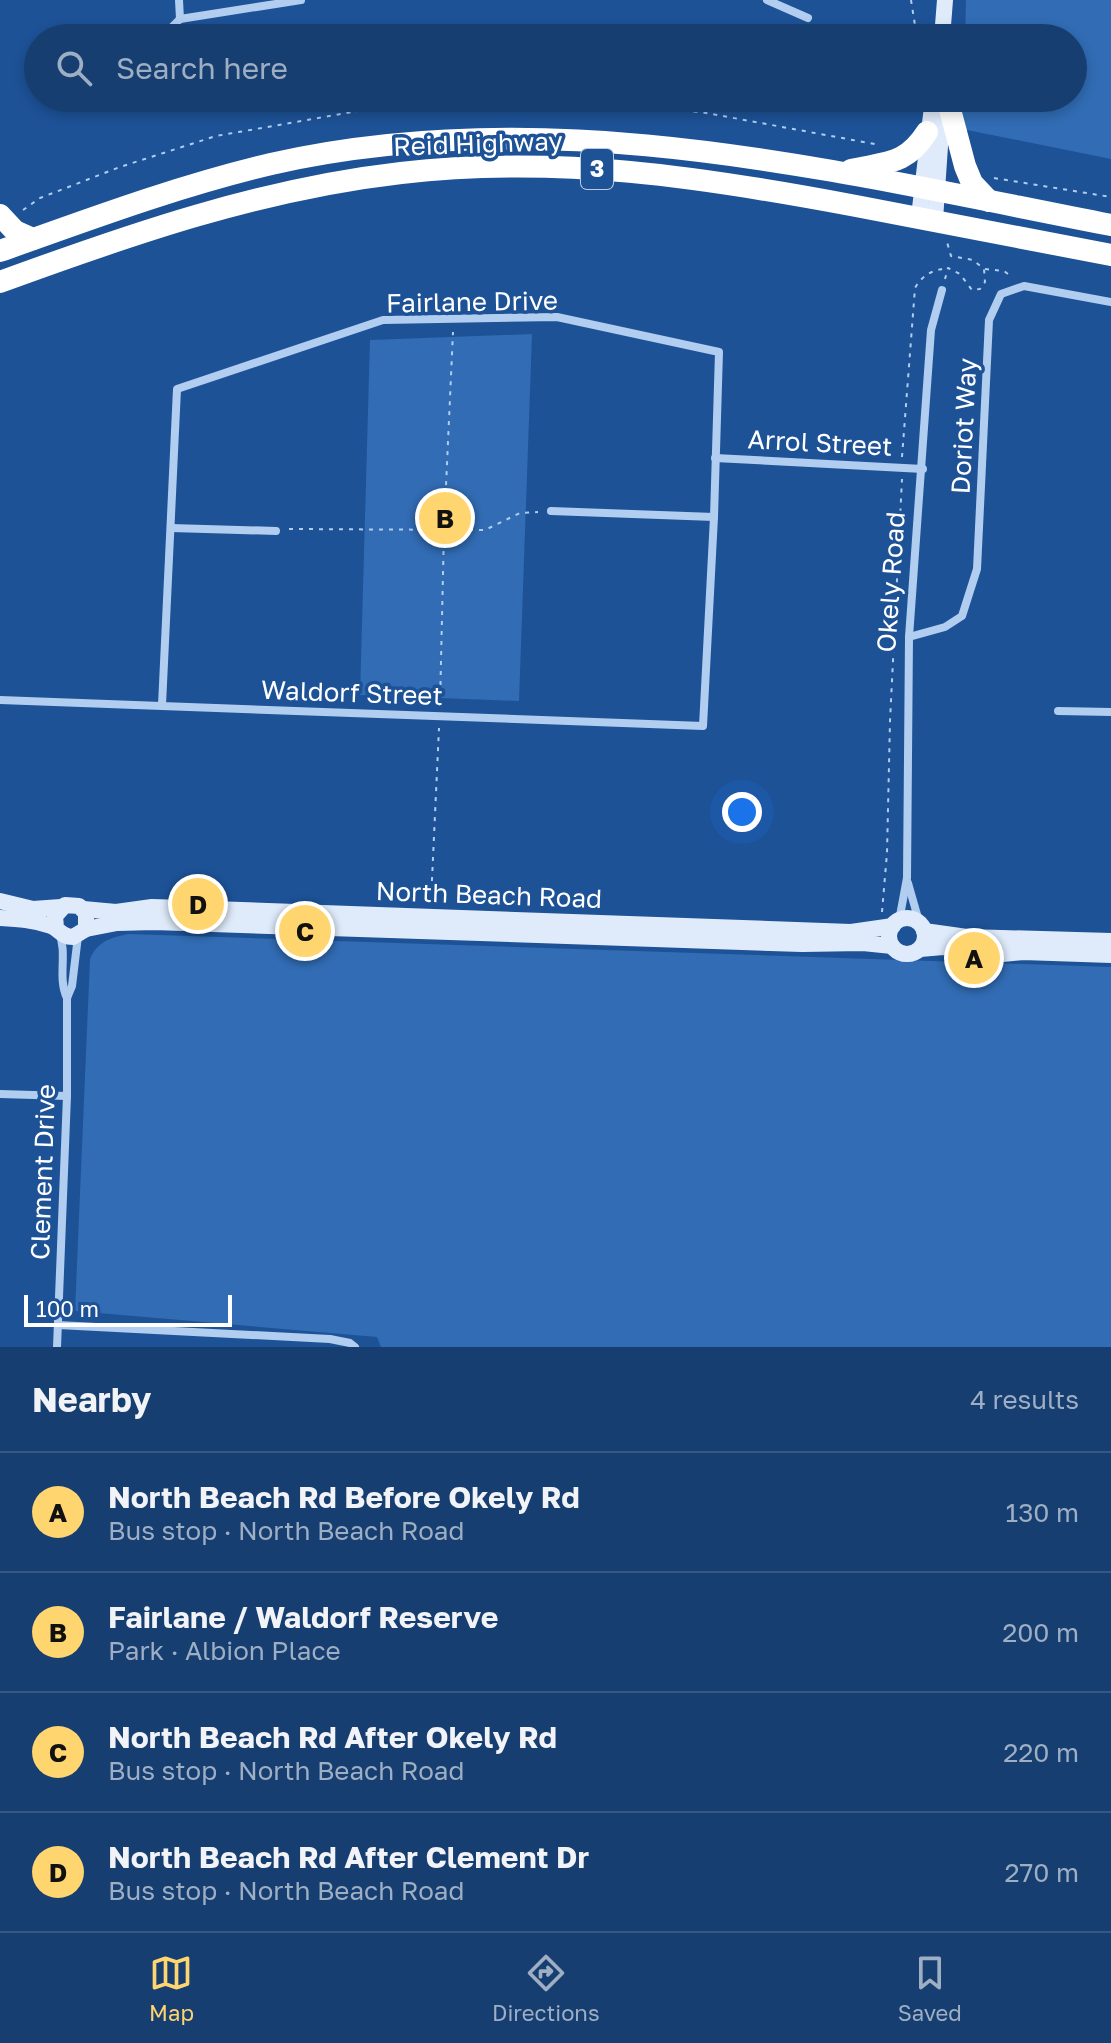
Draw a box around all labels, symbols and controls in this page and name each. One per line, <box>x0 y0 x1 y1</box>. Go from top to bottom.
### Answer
search box <box>24 24 1087 112</box>
icon: search <box>52 46 96 90</box>
text: Search here <box>116 50 288 86</box>
street label: Reid Highway <box>393 125 564 162</box>
road number: 3 <box>581 149 613 189</box>
street label: Fairlane Drive <box>386 285 558 318</box>
street label: Doriot Way <box>944 357 983 495</box>
street label: Arrol Street <box>747 423 893 462</box>
pin: B <box>419 488 471 548</box>
street label: Okely Road <box>870 511 911 653</box>
street label: Waldorf Street <box>261 674 443 711</box>
your location <box>722 792 762 832</box>
pin: D <box>172 874 224 934</box>
street label: North Beach Road <box>375 875 603 914</box>
pin: C <box>279 901 331 961</box>
pin: A <box>948 928 1000 988</box>
street label: Clement Drive <box>24 1084 61 1260</box>
scale bar <box>24 1291 232 1327</box>
text: 100 m <box>36 1295 99 1322</box>
text: Nearby <box>32 1379 152 1419</box>
text: 4 results <box>970 1384 1079 1415</box>
text: North Beach Rd Before Okely Rd <box>108 1479 580 1515</box>
text: A <box>49 1497 67 1528</box>
text: 130 m <box>1006 1497 1079 1528</box>
text: Bus stop · North Beach Road <box>108 1515 464 1546</box>
text: Fairlane / Waldorf Reserve <box>108 1599 498 1635</box>
text: B <box>49 1617 67 1648</box>
text: 200 m <box>1002 1617 1079 1648</box>
text: Park · Albion Place <box>108 1635 341 1666</box>
text: North Beach Rd After Okely Rd <box>108 1719 557 1755</box>
text: C <box>49 1737 67 1768</box>
text: 220 m <box>1003 1737 1079 1768</box>
text: Bus stop · North Beach Road <box>108 1755 464 1786</box>
text: North Beach Rd After Clement Dr <box>108 1839 589 1875</box>
text: D <box>49 1857 67 1888</box>
text: 270 m <box>1005 1857 1079 1888</box>
text: Bus stop · North Beach Road <box>108 1875 464 1906</box>
tab: Map <box>149 1951 194 2026</box>
tab: Directions <box>492 1951 600 2026</box>
tab: Saved <box>898 1951 962 2026</box>

